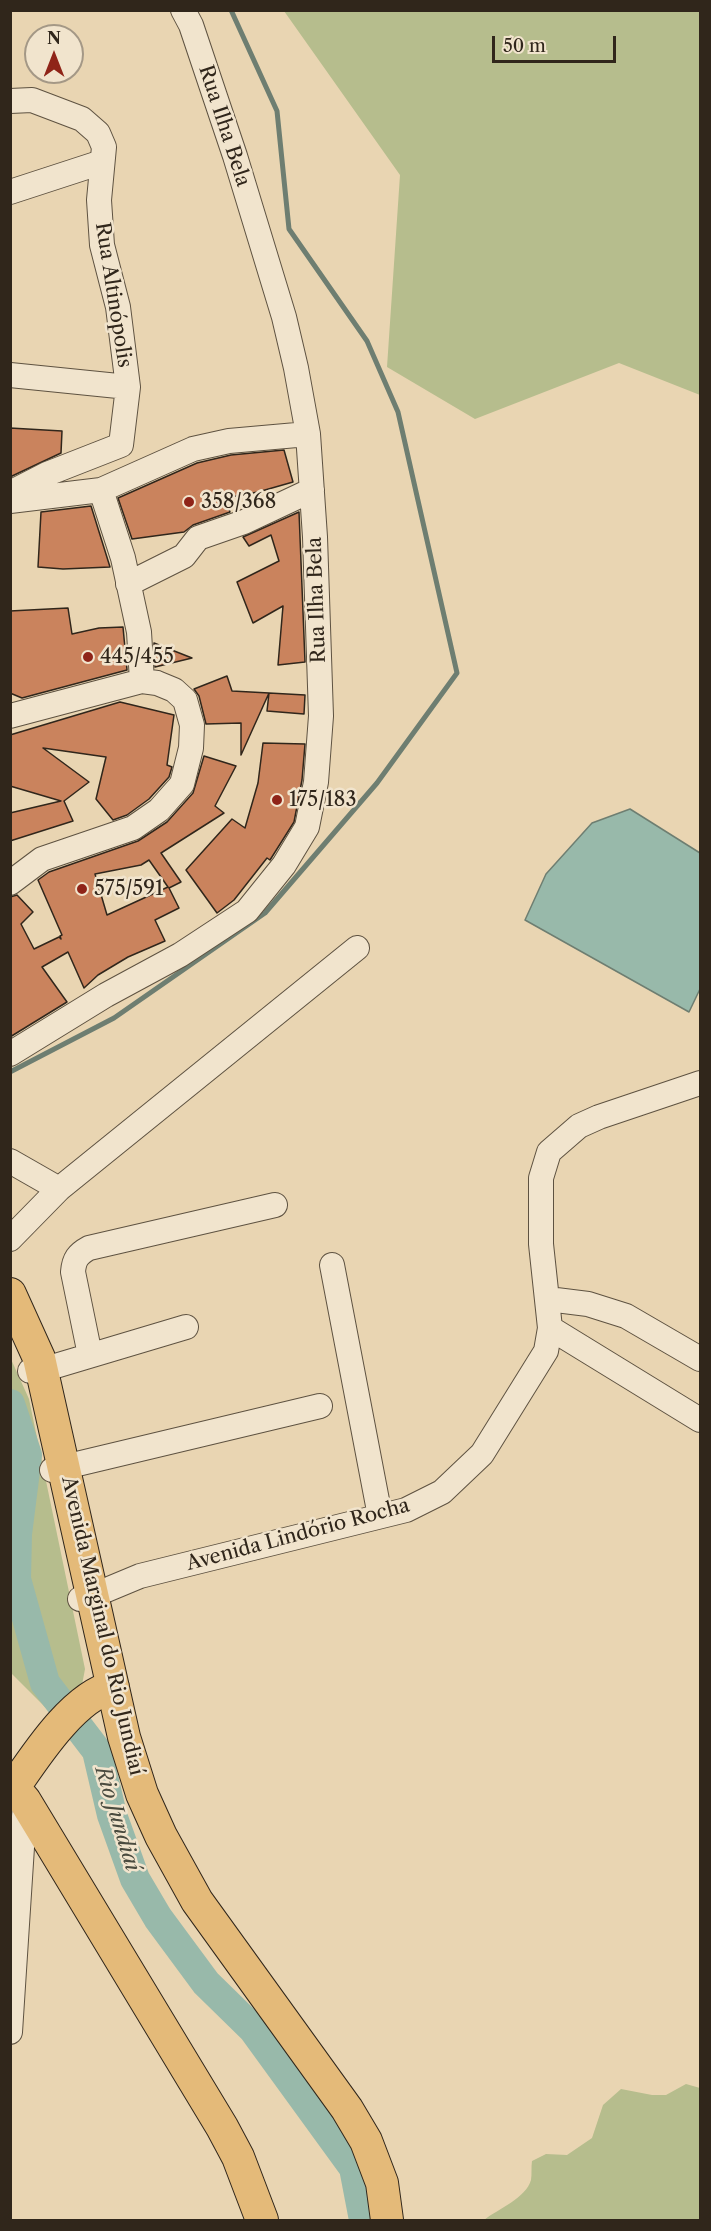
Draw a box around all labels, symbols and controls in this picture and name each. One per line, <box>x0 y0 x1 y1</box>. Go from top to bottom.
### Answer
north arrow <box>24 24 84 84</box>
scale bar <box>495 24 620 62</box>
text: N <box>47 28 61 48</box>
text: 50 m <box>503 35 546 57</box>
street label: Rua Ilha Bela <box>193 62 255 190</box>
street label: Rua Altinópolis <box>90 221 136 369</box>
place label: 358/368 <box>201 490 276 514</box>
marker: 358/368 <box>182 495 196 509</box>
street label: Rua Ilha Bela <box>303 536 331 664</box>
place label: 445/455 <box>100 645 174 669</box>
marker: 445/455 <box>81 650 95 664</box>
place label: 175/183 <box>289 788 356 812</box>
marker: 175/183 <box>270 793 284 807</box>
place label: 575/591 <box>94 877 163 901</box>
marker: 575/591 <box>75 882 89 896</box>
street label: Avenida Marginal do Rio Jundiaí <box>56 1474 148 1778</box>
street label: Avenida Lindório Rocha <box>184 1494 412 1576</box>
water label: Rio Jundiaí <box>89 1763 145 1875</box>

